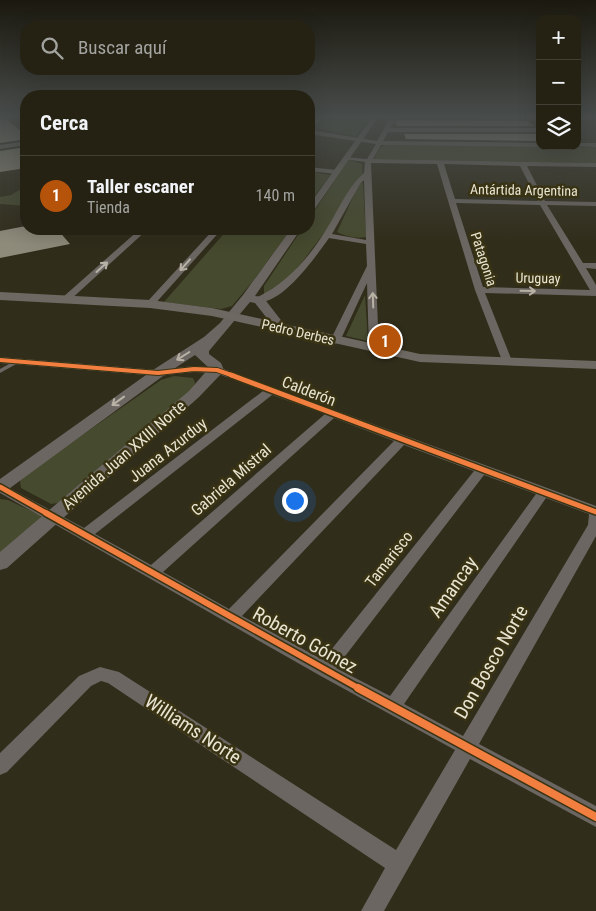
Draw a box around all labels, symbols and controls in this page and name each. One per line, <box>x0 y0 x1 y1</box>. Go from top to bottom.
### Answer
map controls <box>536 15 581 150</box>
button: + <box>536 15 581 60</box>
search box <box>20 20 315 75</box>
icon: search <box>38 34 66 62</box>
text: Buscar aquí <box>78 36 167 59</box>
button: − <box>536 60 581 105</box>
button: layers <box>536 105 581 150</box>
text: Cerca <box>40 111 88 135</box>
text: Taller escaner <box>87 175 194 198</box>
street label: Antártida Argentina <box>470 181 578 199</box>
text: 1 <box>52 186 60 205</box>
text: 140 m <box>256 186 295 205</box>
text: Tienda <box>87 198 130 217</box>
street label: Patagonia <box>468 230 500 288</box>
one-way arrow <box>180 258 191 271</box>
one-way arrow <box>96 261 109 273</box>
street label: Uruguay <box>515 270 561 286</box>
one-way arrow <box>519 286 535 296</box>
one-way arrow <box>368 292 377 308</box>
street label: Pedro Derbes <box>260 316 336 348</box>
pin: 1 <box>369 322 401 360</box>
one-way arrow <box>176 351 190 361</box>
street label: Calderón <box>279 372 339 410</box>
street label: Avenida Juan XXIII Norte <box>58 396 190 514</box>
one-way arrow <box>111 396 125 406</box>
street label: Juana Azurduy <box>125 414 211 486</box>
street label: Gabriela Mistral <box>187 440 275 520</box>
your location <box>282 488 308 514</box>
street label: Tamarisco <box>361 527 417 591</box>
street label: Amancay <box>424 552 482 622</box>
street label: Don Bosco Norte <box>449 601 533 723</box>
street label: Roberto Gómez <box>249 602 361 678</box>
street label: Williams Norte <box>140 689 246 769</box>

